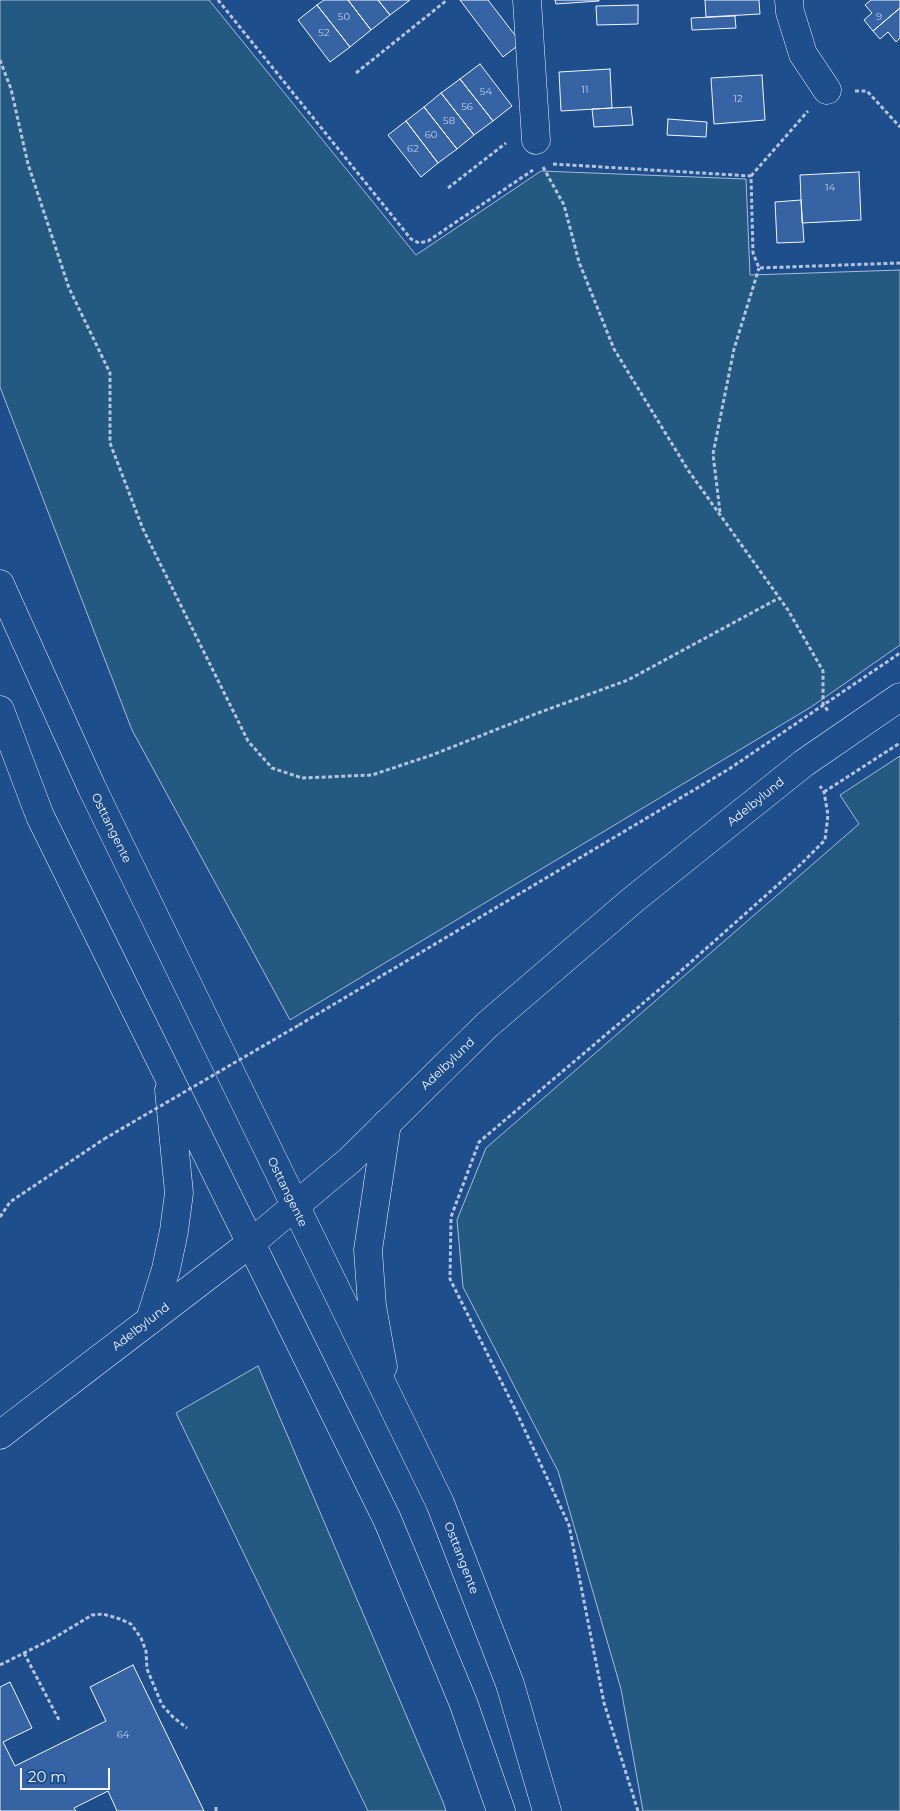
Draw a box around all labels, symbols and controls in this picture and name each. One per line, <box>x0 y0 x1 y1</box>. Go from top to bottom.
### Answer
house number: 50 <box>338 11 350 23</box>
house number: 9 <box>876 11 882 23</box>
house number: 52 <box>318 27 330 39</box>
house number: 11 <box>581 84 589 96</box>
house number: 54 <box>480 86 492 98</box>
house number: 12 <box>733 93 743 105</box>
house number: 56 <box>461 101 473 113</box>
house number: 58 <box>443 115 455 127</box>
house number: 60 <box>425 129 437 141</box>
house number: 62 <box>407 143 419 155</box>
house number: 14 <box>825 182 835 194</box>
street label: Adelbylund <box>725 775 787 829</box>
street label: Osttangente <box>88 791 134 865</box>
street label: Adelbylund <box>418 1035 478 1093</box>
street label: Osttangente <box>264 1155 310 1229</box>
street label: Adelbylund <box>109 1300 173 1354</box>
street label: Osttangente <box>441 1520 481 1596</box>
house number: 64 <box>117 1729 129 1741</box>
scale bar <box>22 1758 112 1790</box>
text: 20 m <box>28 1767 66 1786</box>

